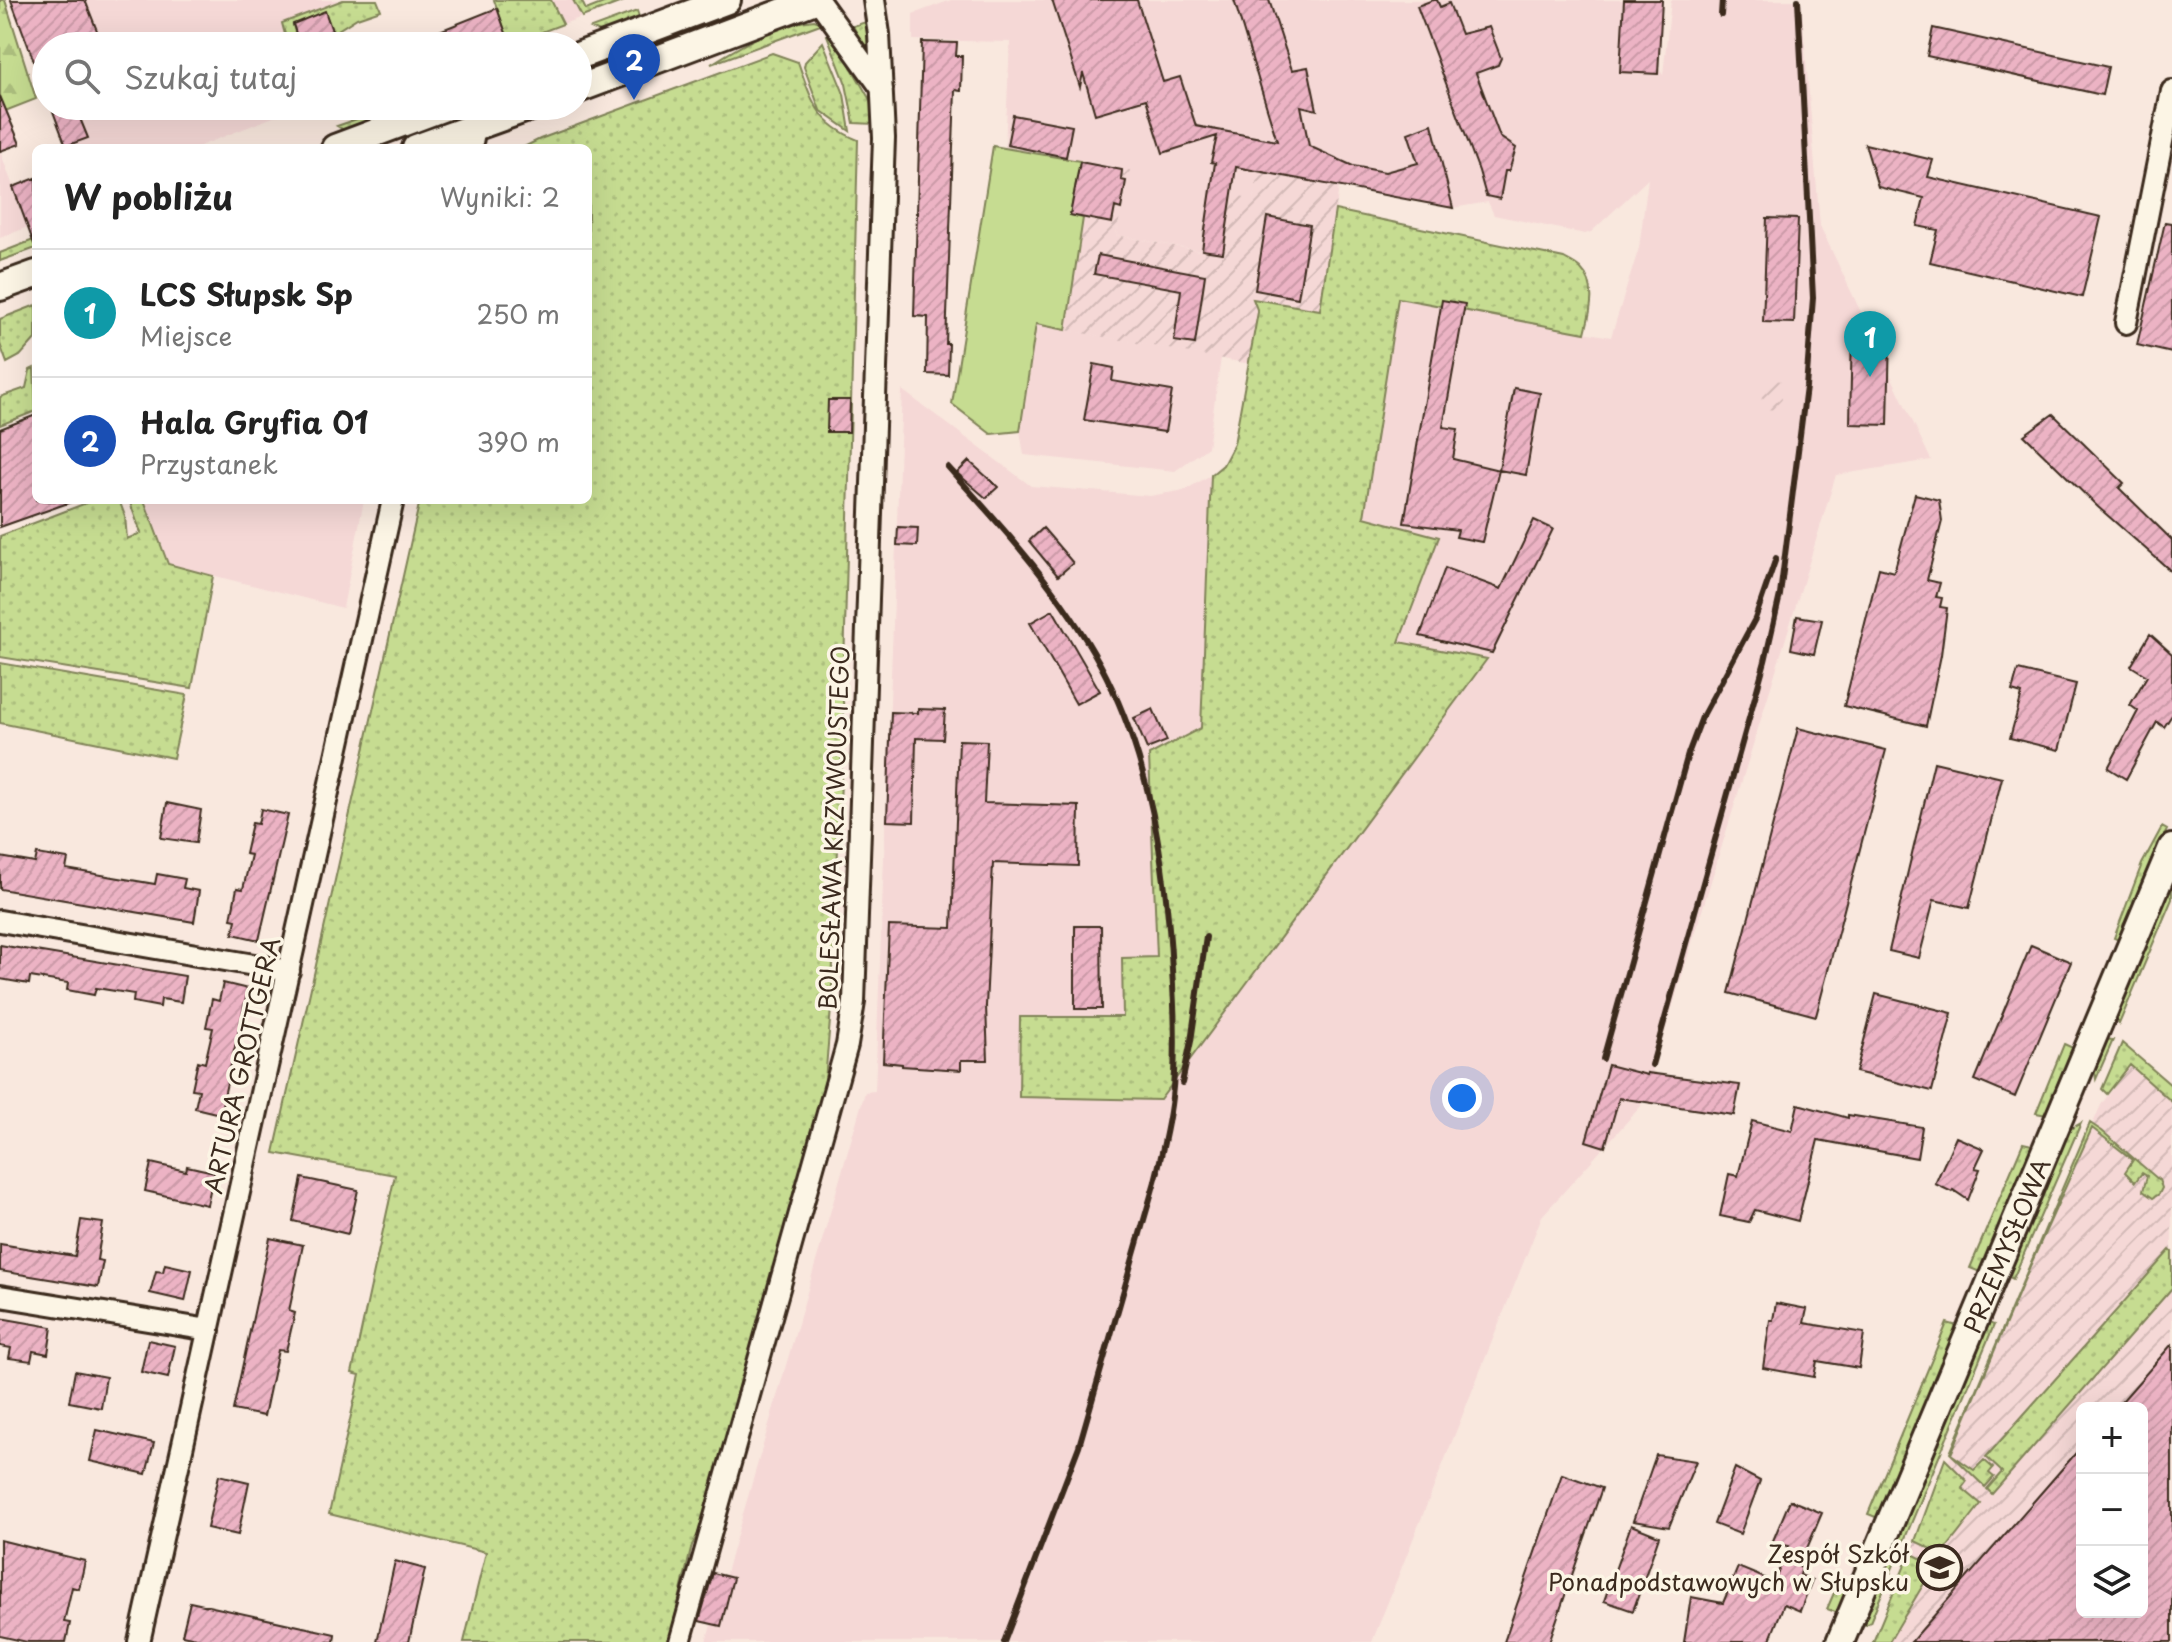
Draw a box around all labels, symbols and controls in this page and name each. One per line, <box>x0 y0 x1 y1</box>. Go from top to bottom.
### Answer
search box <box>32 32 592 120</box>
pin: 2 <box>608 34 660 100</box>
icon: search <box>60 54 104 98</box>
text: Szukaj tutaj <box>124 54 297 99</box>
text: W pobliżu <box>64 170 233 222</box>
text: Wyniki: 2 <box>440 177 560 216</box>
text: LCS Słupsk Sp <box>140 271 353 316</box>
text: 1 <box>84 294 96 333</box>
text: 250 m <box>476 294 560 333</box>
pin: 1 <box>1844 311 1896 377</box>
text: Miejsce <box>140 316 232 355</box>
text: Hala Gryfia 01 <box>140 399 368 444</box>
text: 2 <box>81 422 99 461</box>
text: 390 m <box>476 422 560 461</box>
text: Przystanek <box>140 444 278 483</box>
street label: BOLESŁAWA KRZYWOUSTEGO <box>809 645 857 1011</box>
street label: ARTURA GROTTGERA <box>194 933 288 1197</box>
your location <box>1442 1078 1482 1118</box>
street label: PRZEMYSŁOWA <box>1953 1152 2058 1338</box>
map controls <box>2076 1402 2148 1618</box>
button: + <box>2076 1402 2148 1474</box>
button: − <box>2076 1474 2148 1546</box>
place label: Zespół Szkół Ponadpodstawowych w Słupsku <box>1548 1535 1909 1599</box>
school or university icon: Zespół Szkół Ponadpodstawowych w Słupsku <box>1916 1543 1964 1591</box>
button: layers <box>2076 1546 2148 1618</box>

